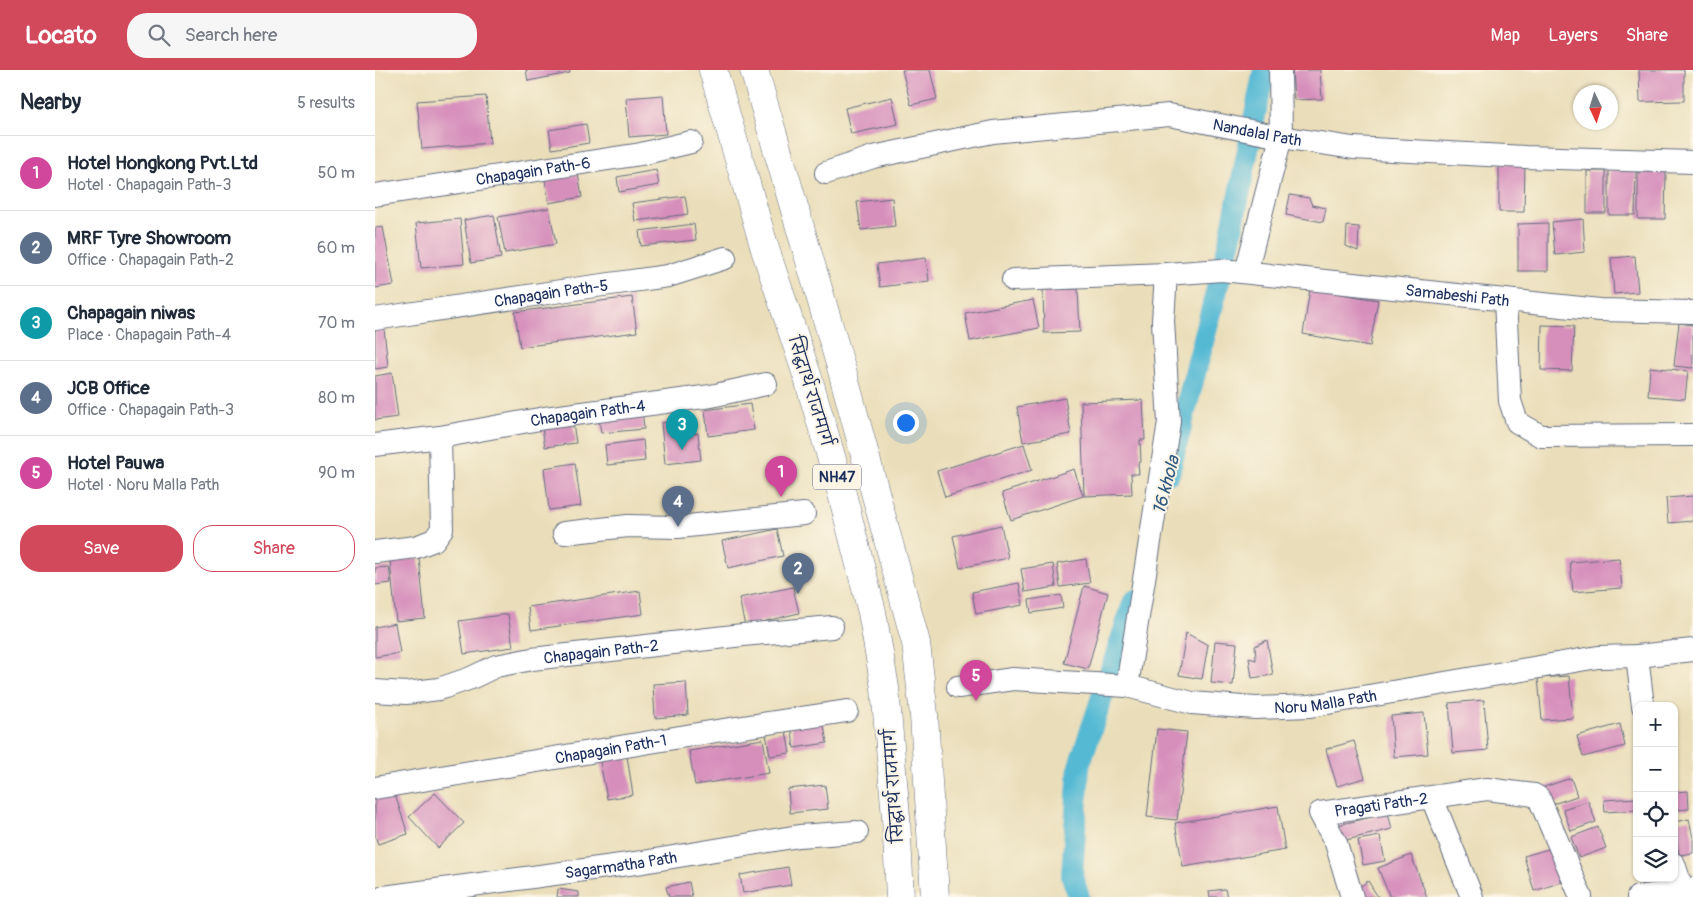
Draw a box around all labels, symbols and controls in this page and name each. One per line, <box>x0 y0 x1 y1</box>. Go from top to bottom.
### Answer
search box <box>127 13 477 58</box>
text: Locato <box>25 21 97 50</box>
icon: search <box>145 21 173 49</box>
text: Search here <box>185 23 277 47</box>
text: Map <box>1491 24 1520 47</box>
text: Layers <box>1548 24 1598 47</box>
text: Share <box>1626 24 1668 47</box>
north arrow <box>1573 85 1618 130</box>
text: Nearby <box>20 89 81 116</box>
text: 5 results <box>297 93 355 113</box>
street label: Nandalal Path <box>1211 115 1303 151</box>
text: Hotel Hongkong Pvt.Ltd <box>67 151 258 175</box>
street label: Chapagain Path-6 <box>474 153 592 190</box>
text: 1 <box>33 163 39 183</box>
text: 50 m <box>318 163 355 183</box>
text: Hotel · Chapagain Path-3 <box>67 175 231 195</box>
text: MRF Tyre Showroom <box>67 226 231 250</box>
text: 2 <box>32 238 40 258</box>
text: 60 m <box>317 238 355 258</box>
text: Office · Chapagain Path-2 <box>67 250 234 270</box>
street label: Chapagain Path-5 <box>493 275 610 312</box>
street label: Samabeshi Path <box>1404 280 1510 311</box>
text: Chapagain niwas <box>67 301 195 325</box>
text: 3 <box>32 313 40 333</box>
text: 70 m <box>318 313 355 333</box>
text: Place · Chapagain Path-4 <box>67 325 231 345</box>
street label: सिद्धार्थ राजमार्ग <box>783 332 840 450</box>
text: JCB Office <box>67 376 150 400</box>
text: 4 <box>31 388 41 408</box>
text: 80 m <box>318 388 355 408</box>
street label: Chapagain Path-4 <box>529 396 647 431</box>
text: Office · Chapagain Path-3 <box>67 400 234 420</box>
pin: 3 <box>666 409 698 450</box>
your location <box>893 410 919 436</box>
text: Hotel Pauwa <box>67 451 164 475</box>
water label: 16 khola <box>1148 452 1186 517</box>
pin: 1 <box>765 456 797 497</box>
text: 5 <box>32 463 40 483</box>
text: 90 m <box>318 463 355 483</box>
road number: NH47 <box>813 464 861 490</box>
text: Hotel · Noru Malla Path <box>67 475 219 495</box>
pin: 4 <box>662 486 694 527</box>
button: Save <box>20 525 183 572</box>
button: Share <box>193 525 355 572</box>
pin: 2 <box>782 553 814 594</box>
street label: Chapagain Path-2 <box>543 636 660 669</box>
pin: 5 <box>960 660 992 701</box>
street label: Noru Malla Path <box>1274 686 1378 718</box>
map controls <box>1633 702 1678 882</box>
button: + <box>1633 702 1678 747</box>
street label: सिद्धार्थ राजमार्ग <box>877 727 908 845</box>
street label: Chapagain Path-1 <box>554 730 668 769</box>
button: − <box>1633 747 1678 792</box>
street label: Pragati Path-2 <box>1333 789 1429 822</box>
button: locate <box>1633 792 1678 837</box>
button: layers <box>1633 837 1678 882</box>
street label: Sagarmatha Path <box>564 847 679 883</box>

